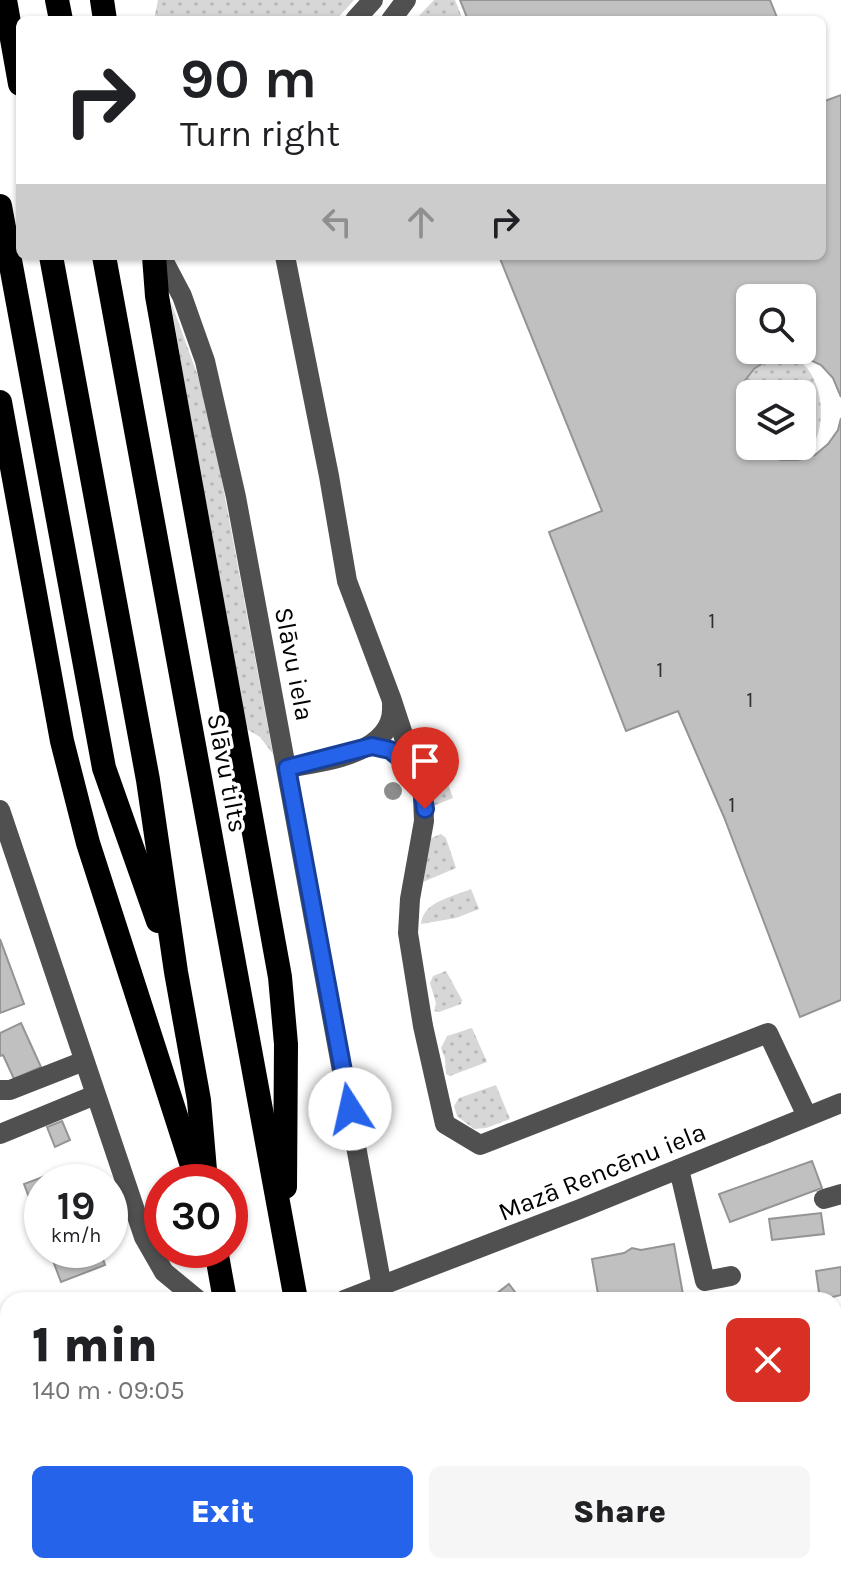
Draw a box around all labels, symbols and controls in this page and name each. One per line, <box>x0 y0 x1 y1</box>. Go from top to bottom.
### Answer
text: 90 m <box>180 46 317 111</box>
icon: right <box>48 48 152 152</box>
text: Turn right <box>180 113 340 155</box>
icon: left <box>315 200 359 244</box>
icon: ahead <box>399 200 443 244</box>
icon: right <box>483 200 527 244</box>
map controls <box>736 284 816 460</box>
button: search <box>736 284 816 364</box>
button: layers <box>736 380 816 460</box>
street label: Slāvu iela <box>268 605 320 723</box>
house number: 1 <box>708 608 716 634</box>
house number: 1 <box>656 657 664 683</box>
house number: 1 <box>746 687 754 713</box>
street label: Slāvu tilts <box>200 711 254 835</box>
pin <box>391 727 459 809</box>
icon: arrive <box>403 739 447 783</box>
house number: 1 <box>728 792 736 818</box>
position arrow <box>308 1067 392 1151</box>
street label: Mazā Rencēnu iela <box>494 1116 710 1228</box>
speed limit sign: 30 <box>144 1164 248 1268</box>
text: 19 <box>57 1182 95 1229</box>
text: km/h <box>51 1224 101 1247</box>
text: 1 min <box>32 1317 158 1373</box>
button: close <box>726 1318 810 1402</box>
text: 140 m · 09:05 <box>32 1375 185 1406</box>
button: Exit <box>32 1466 413 1558</box>
button: Share <box>429 1466 810 1558</box>

